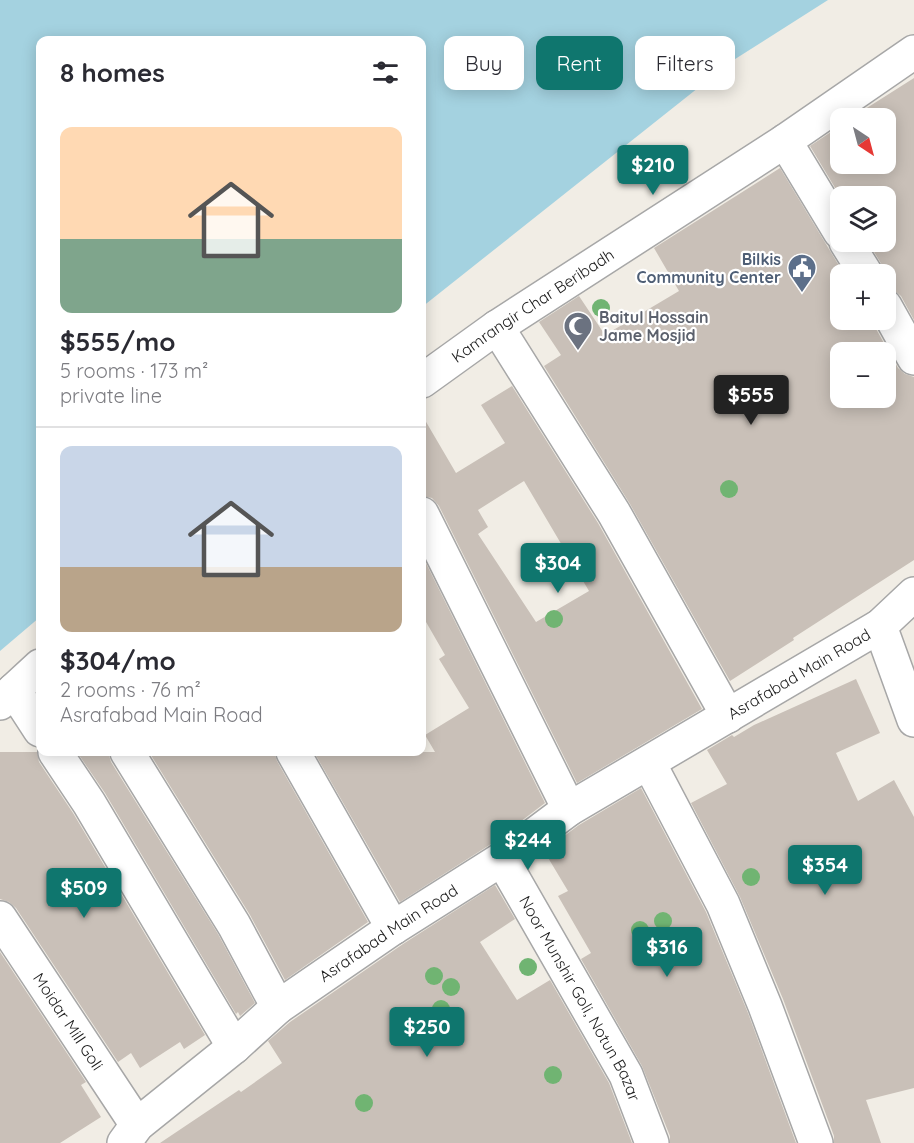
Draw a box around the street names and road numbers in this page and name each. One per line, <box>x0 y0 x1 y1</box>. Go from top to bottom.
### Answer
street label: Kamrangir Char Beribadh <box>447 244 618 367</box>
street label: Asrafabad Main Road <box>724 624 874 723</box>
street label: Asrafabad Main Road <box>315 880 461 986</box>
street label: Noor Munshir Goli, Notun Bazar <box>515 892 645 1104</box>
street label: Moidar Mill Goli <box>29 969 108 1074</box>

